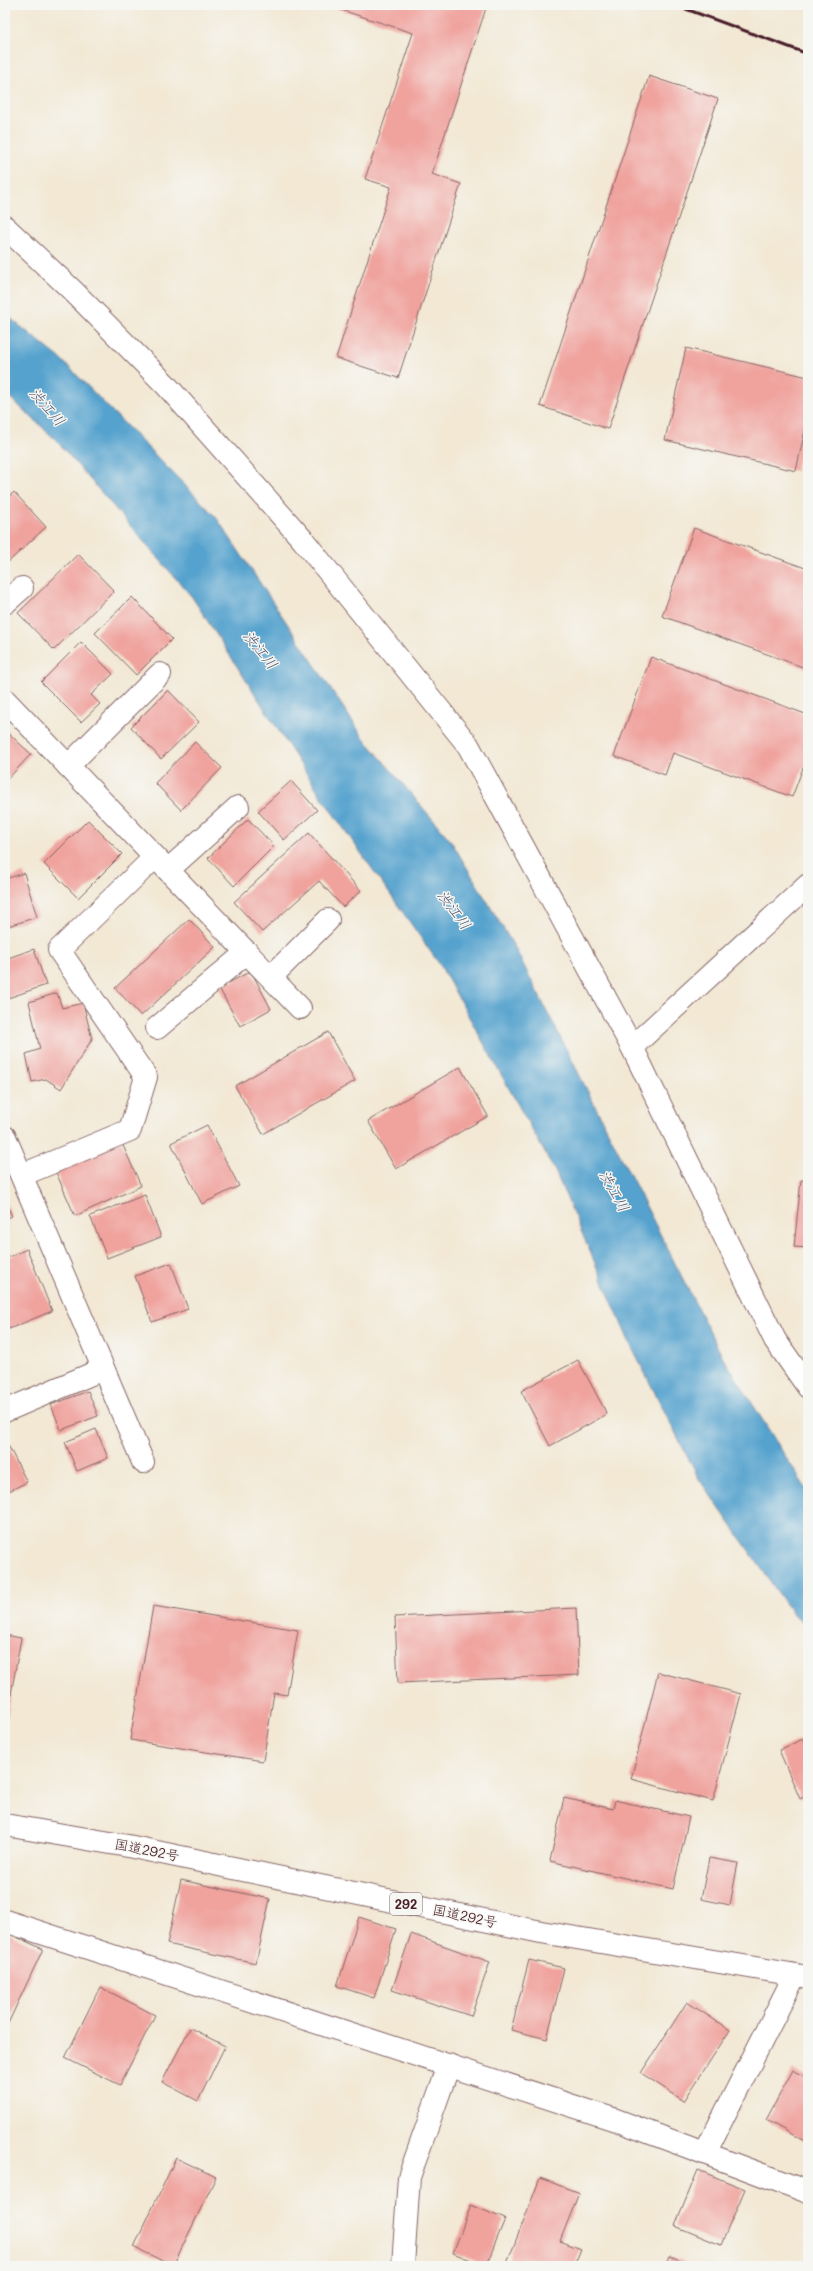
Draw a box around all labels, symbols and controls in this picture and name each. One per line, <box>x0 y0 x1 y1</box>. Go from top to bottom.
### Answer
water label: 渋江川 <box>25 383 70 430</box>
water label: 渋江川 <box>239 626 283 673</box>
water label: 渋江川 <box>433 885 476 933</box>
water label: 渋江川 <box>595 1166 635 1215</box>
street label: 国道292号 <box>113 1834 181 1865</box>
road number: 292 <box>390 1893 422 1915</box>
street label: 国道292号 <box>431 1899 499 1932</box>

